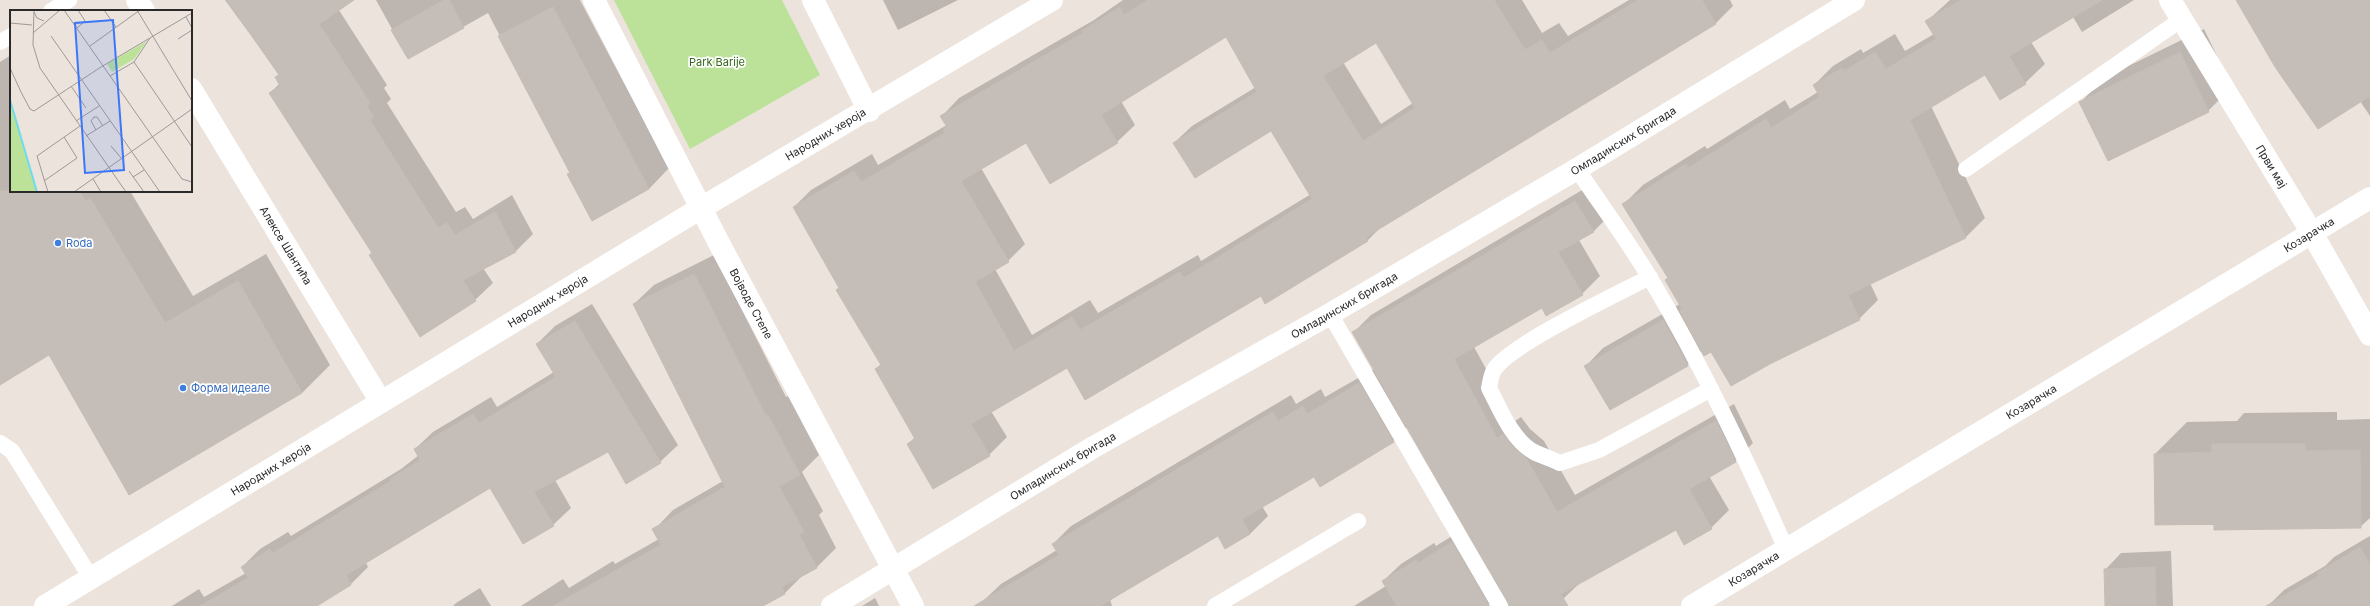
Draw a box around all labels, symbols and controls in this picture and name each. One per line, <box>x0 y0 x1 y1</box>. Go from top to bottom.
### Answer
inset map <box>10 10 192 192</box>
park label: Park Barije <box>689 55 745 69</box>
street label: Омладинских бригада <box>1568 103 1679 178</box>
street label: Народних хероја <box>783 105 868 163</box>
street label: Први мај <box>2253 142 2290 191</box>
street label: Алексе Шантића <box>257 203 315 287</box>
street label: Козарачка <box>2281 214 2337 255</box>
place label: Roda <box>66 236 92 250</box>
marker: Roda <box>53 238 63 248</box>
street label: Војводе Степе <box>727 266 776 341</box>
street label: Омладинских бригада <box>1288 269 1400 342</box>
street label: Народних хероја <box>505 271 590 331</box>
place label: Форма идеале <box>191 381 270 395</box>
street label: Козарачка <box>2003 381 2059 422</box>
marker: Форма идеале <box>178 383 188 393</box>
street label: Омладинских бригада <box>1007 429 1118 503</box>
street label: Народних хероја <box>228 439 313 499</box>
street label: Козарачка <box>1726 548 1782 590</box>

